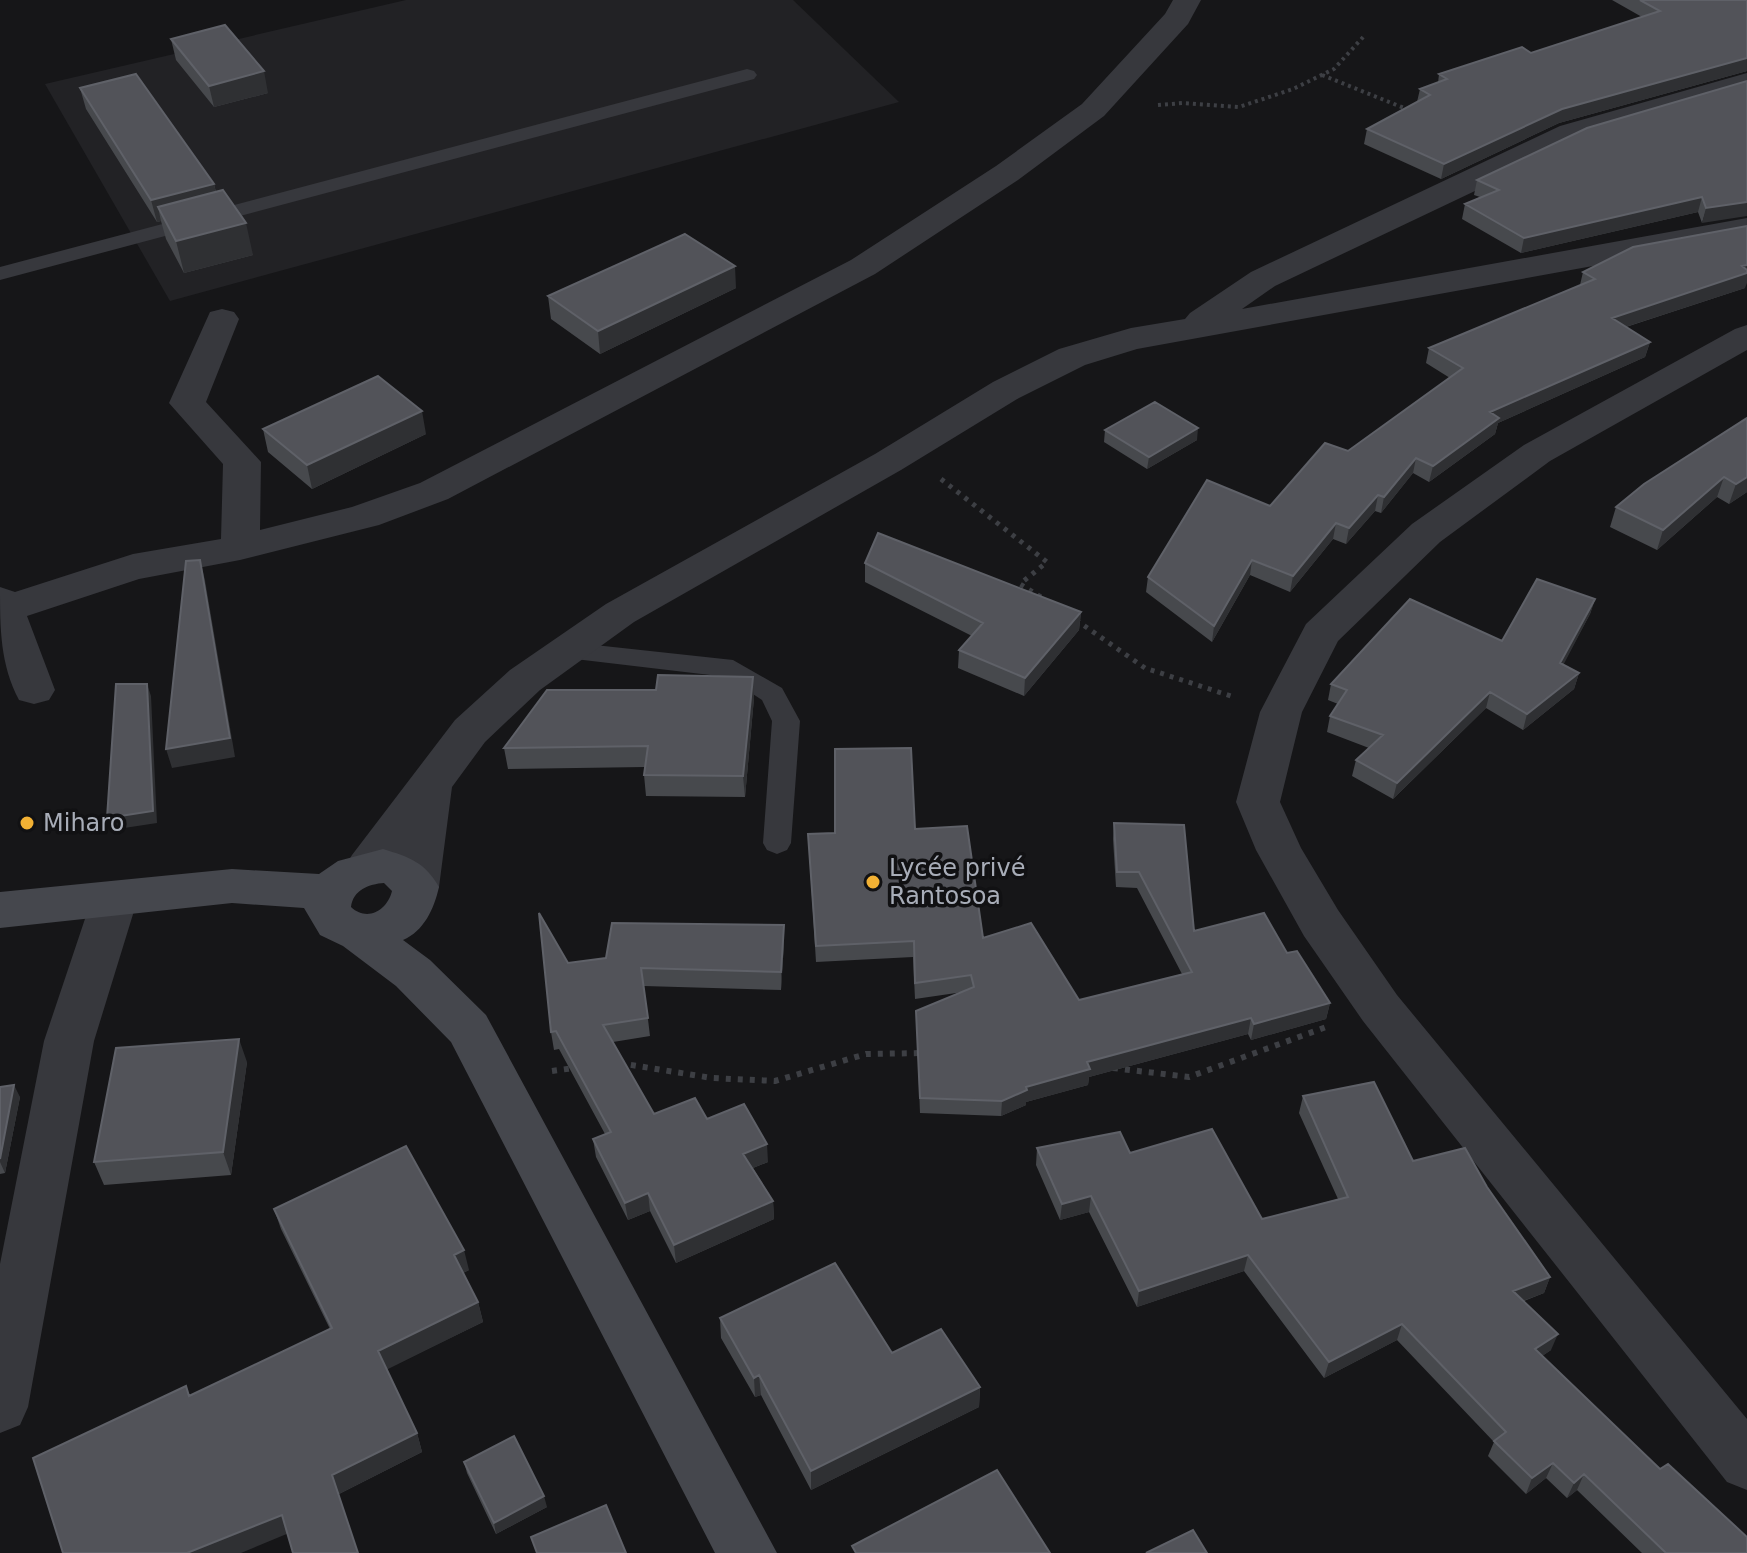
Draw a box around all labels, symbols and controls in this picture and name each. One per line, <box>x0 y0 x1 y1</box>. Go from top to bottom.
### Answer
place label: Miharo <box>43 809 124 837</box>
marker: Miharo <box>18 814 36 832</box>
place label: Lycée privé Rantosoa <box>889 854 1025 910</box>
marker: Lycée privé Rantosoa <box>864 873 882 891</box>

